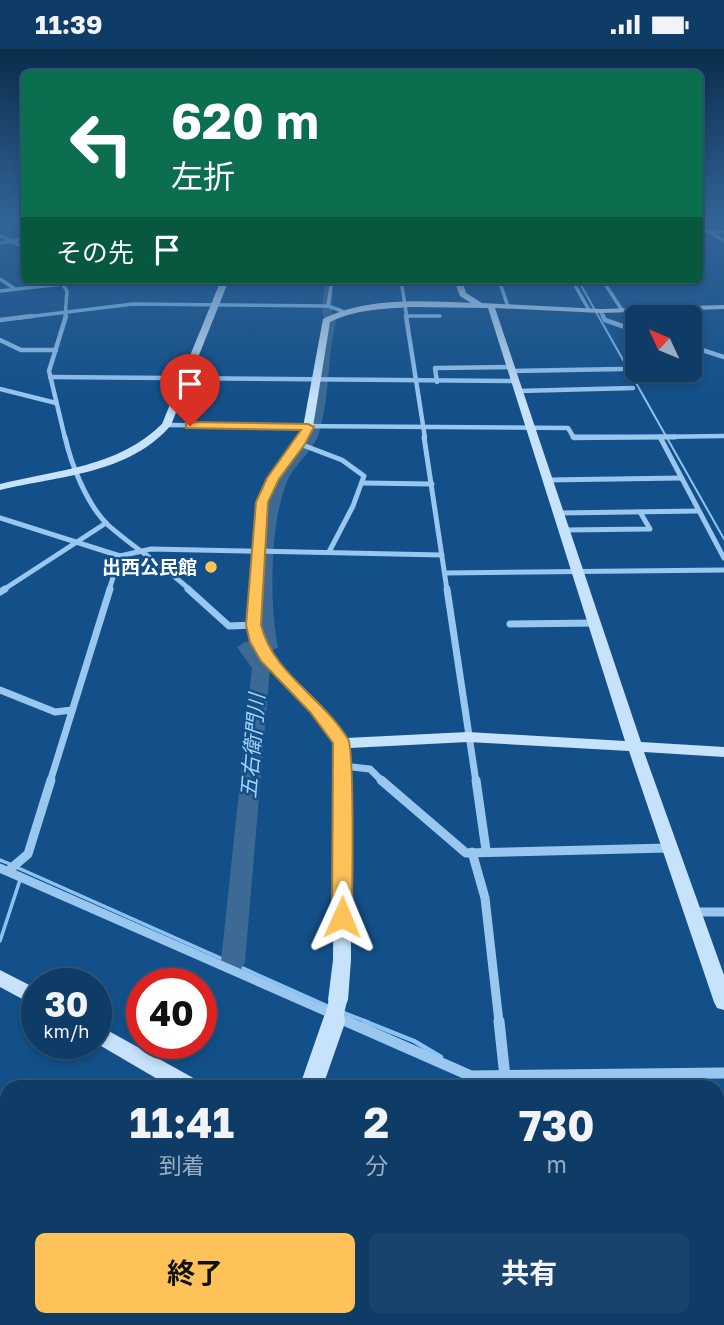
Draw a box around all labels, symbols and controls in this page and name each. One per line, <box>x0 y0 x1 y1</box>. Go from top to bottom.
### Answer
text: 11:39 <box>35 9 102 40</box>
text: 620 m <box>171 91 319 150</box>
icon: left <box>56 98 147 189</box>
text: 左折 <box>171 157 235 195</box>
icon: arrive <box>148 231 186 269</box>
text: その先 <box>56 237 134 268</box>
north arrow <box>625 305 702 381</box>
map controls <box>625 305 702 382</box>
pin <box>160 354 220 426</box>
icon: arrive <box>171 365 209 403</box>
place label: 出西公民館 <box>102 555 197 578</box>
marker: 出西公民館 <box>203 559 219 575</box>
water label: 五右衛門川 <box>234 690 270 799</box>
position arrow <box>305 880 379 954</box>
speed limit sign: 40 <box>126 968 217 1059</box>
text: 30 <box>44 983 89 1025</box>
text: km/h <box>44 1020 89 1042</box>
text: 11:41 <box>129 1097 234 1147</box>
text: 2 <box>364 1097 389 1147</box>
text: 730 <box>519 1100 594 1150</box>
text: m <box>546 1150 567 1178</box>
text: 到着 <box>159 1151 205 1179</box>
text: 分 <box>365 1151 388 1179</box>
button: 終了 <box>35 1233 355 1313</box>
button: 共有 <box>369 1233 689 1313</box>

